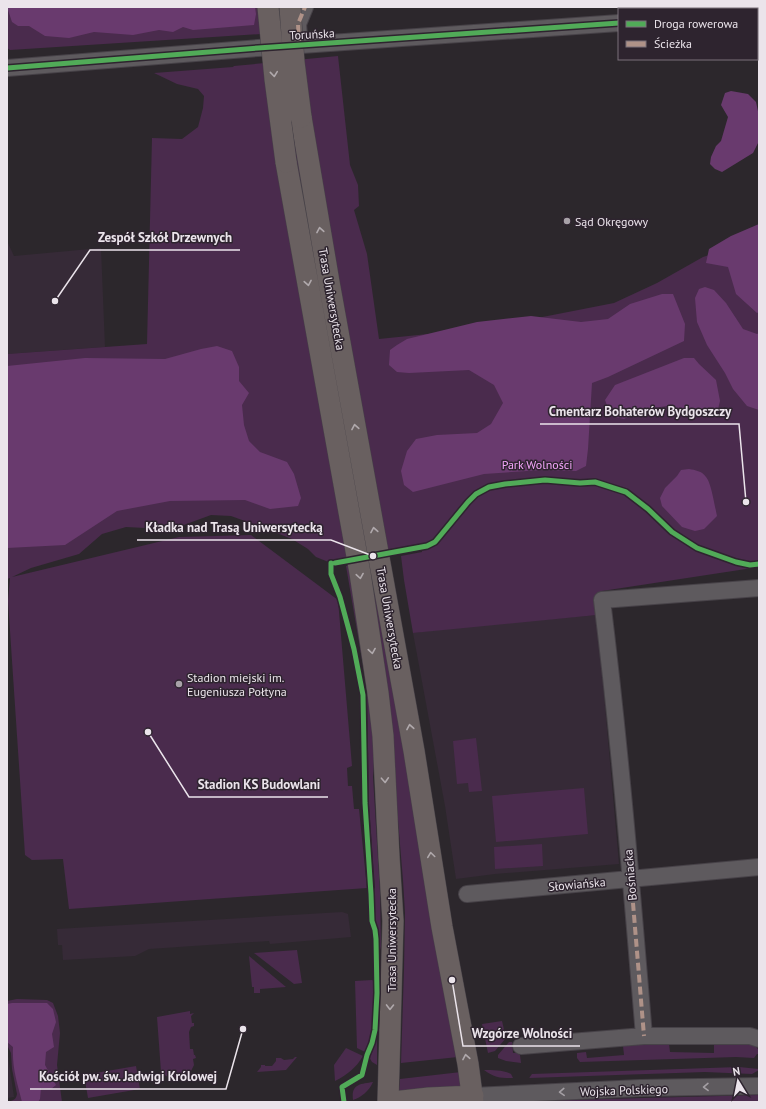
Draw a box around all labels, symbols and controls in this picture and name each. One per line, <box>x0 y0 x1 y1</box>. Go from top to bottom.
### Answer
legend <box>618 8 758 60</box>
text: Droga rowerowa <box>654 16 738 31</box>
street label: Toruńska <box>289 25 335 43</box>
text: Ścieżka <box>654 36 692 51</box>
one-way arrow <box>270 71 279 77</box>
place label: Sąd Okręgowy <box>575 214 649 229</box>
marker: Sąd Okręgowy <box>562 216 572 226</box>
callout: Zespół Szkół Drzewnych <box>90 225 240 250</box>
one-way arrow <box>316 227 325 233</box>
text: Zespół Szkół Drzewnych <box>98 229 232 246</box>
street label: Trasa Uniwersytecka <box>316 247 348 351</box>
one-way arrow <box>303 280 312 286</box>
callout: Cmentarz Bohaterów Bydgoszczy <box>540 399 739 424</box>
text: Cmentarz Bohaterów Bydgoszczy <box>549 403 732 420</box>
one-way arrow <box>352 424 360 430</box>
park label: Park Wolności <box>502 457 572 472</box>
callout: Kładka nad Trasą Uniwersytecką <box>137 515 331 540</box>
text: Kładka nad Trasą Uniwersytecką <box>145 519 323 536</box>
one-way arrow <box>370 527 378 533</box>
street label: Trasa Uniwersytecka <box>374 566 406 670</box>
one-way arrow <box>356 573 364 580</box>
one-way arrow <box>367 647 376 654</box>
place label: Stadion miejski im. Eugeniusza Połtyna <box>187 670 287 699</box>
marker: Stadion miejski im. Eugeniusza Połtyna <box>174 679 184 689</box>
one-way arrow <box>406 724 414 730</box>
callout: Stadion KS Budowlani <box>189 772 328 797</box>
text: Stadion KS Budowlani <box>198 776 320 793</box>
one-way arrow <box>381 777 389 783</box>
street label: Bośniacka <box>620 849 640 901</box>
one-way arrow <box>427 852 436 858</box>
street label: Słowiańska <box>548 874 606 894</box>
street label: Trasa Uniwersytecka <box>384 888 399 992</box>
one-way arrow <box>386 1004 395 1010</box>
callout: Wzgórze Wolności <box>463 1021 580 1046</box>
text: Wzgórze Wolności <box>472 1025 572 1042</box>
one-way arrow <box>463 1054 471 1060</box>
north arrow <box>718 1061 758 1101</box>
callout: Kościół pw. św. Jadwigi Królowej <box>30 1064 226 1089</box>
text: N <box>731 1064 741 1079</box>
text: Kościół pw. św. Jadwigi Królowej <box>39 1068 217 1085</box>
street label: Wojska Polskiego <box>580 1081 668 1099</box>
one-way arrow <box>703 1083 709 1091</box>
one-way arrow <box>559 1088 565 1096</box>

